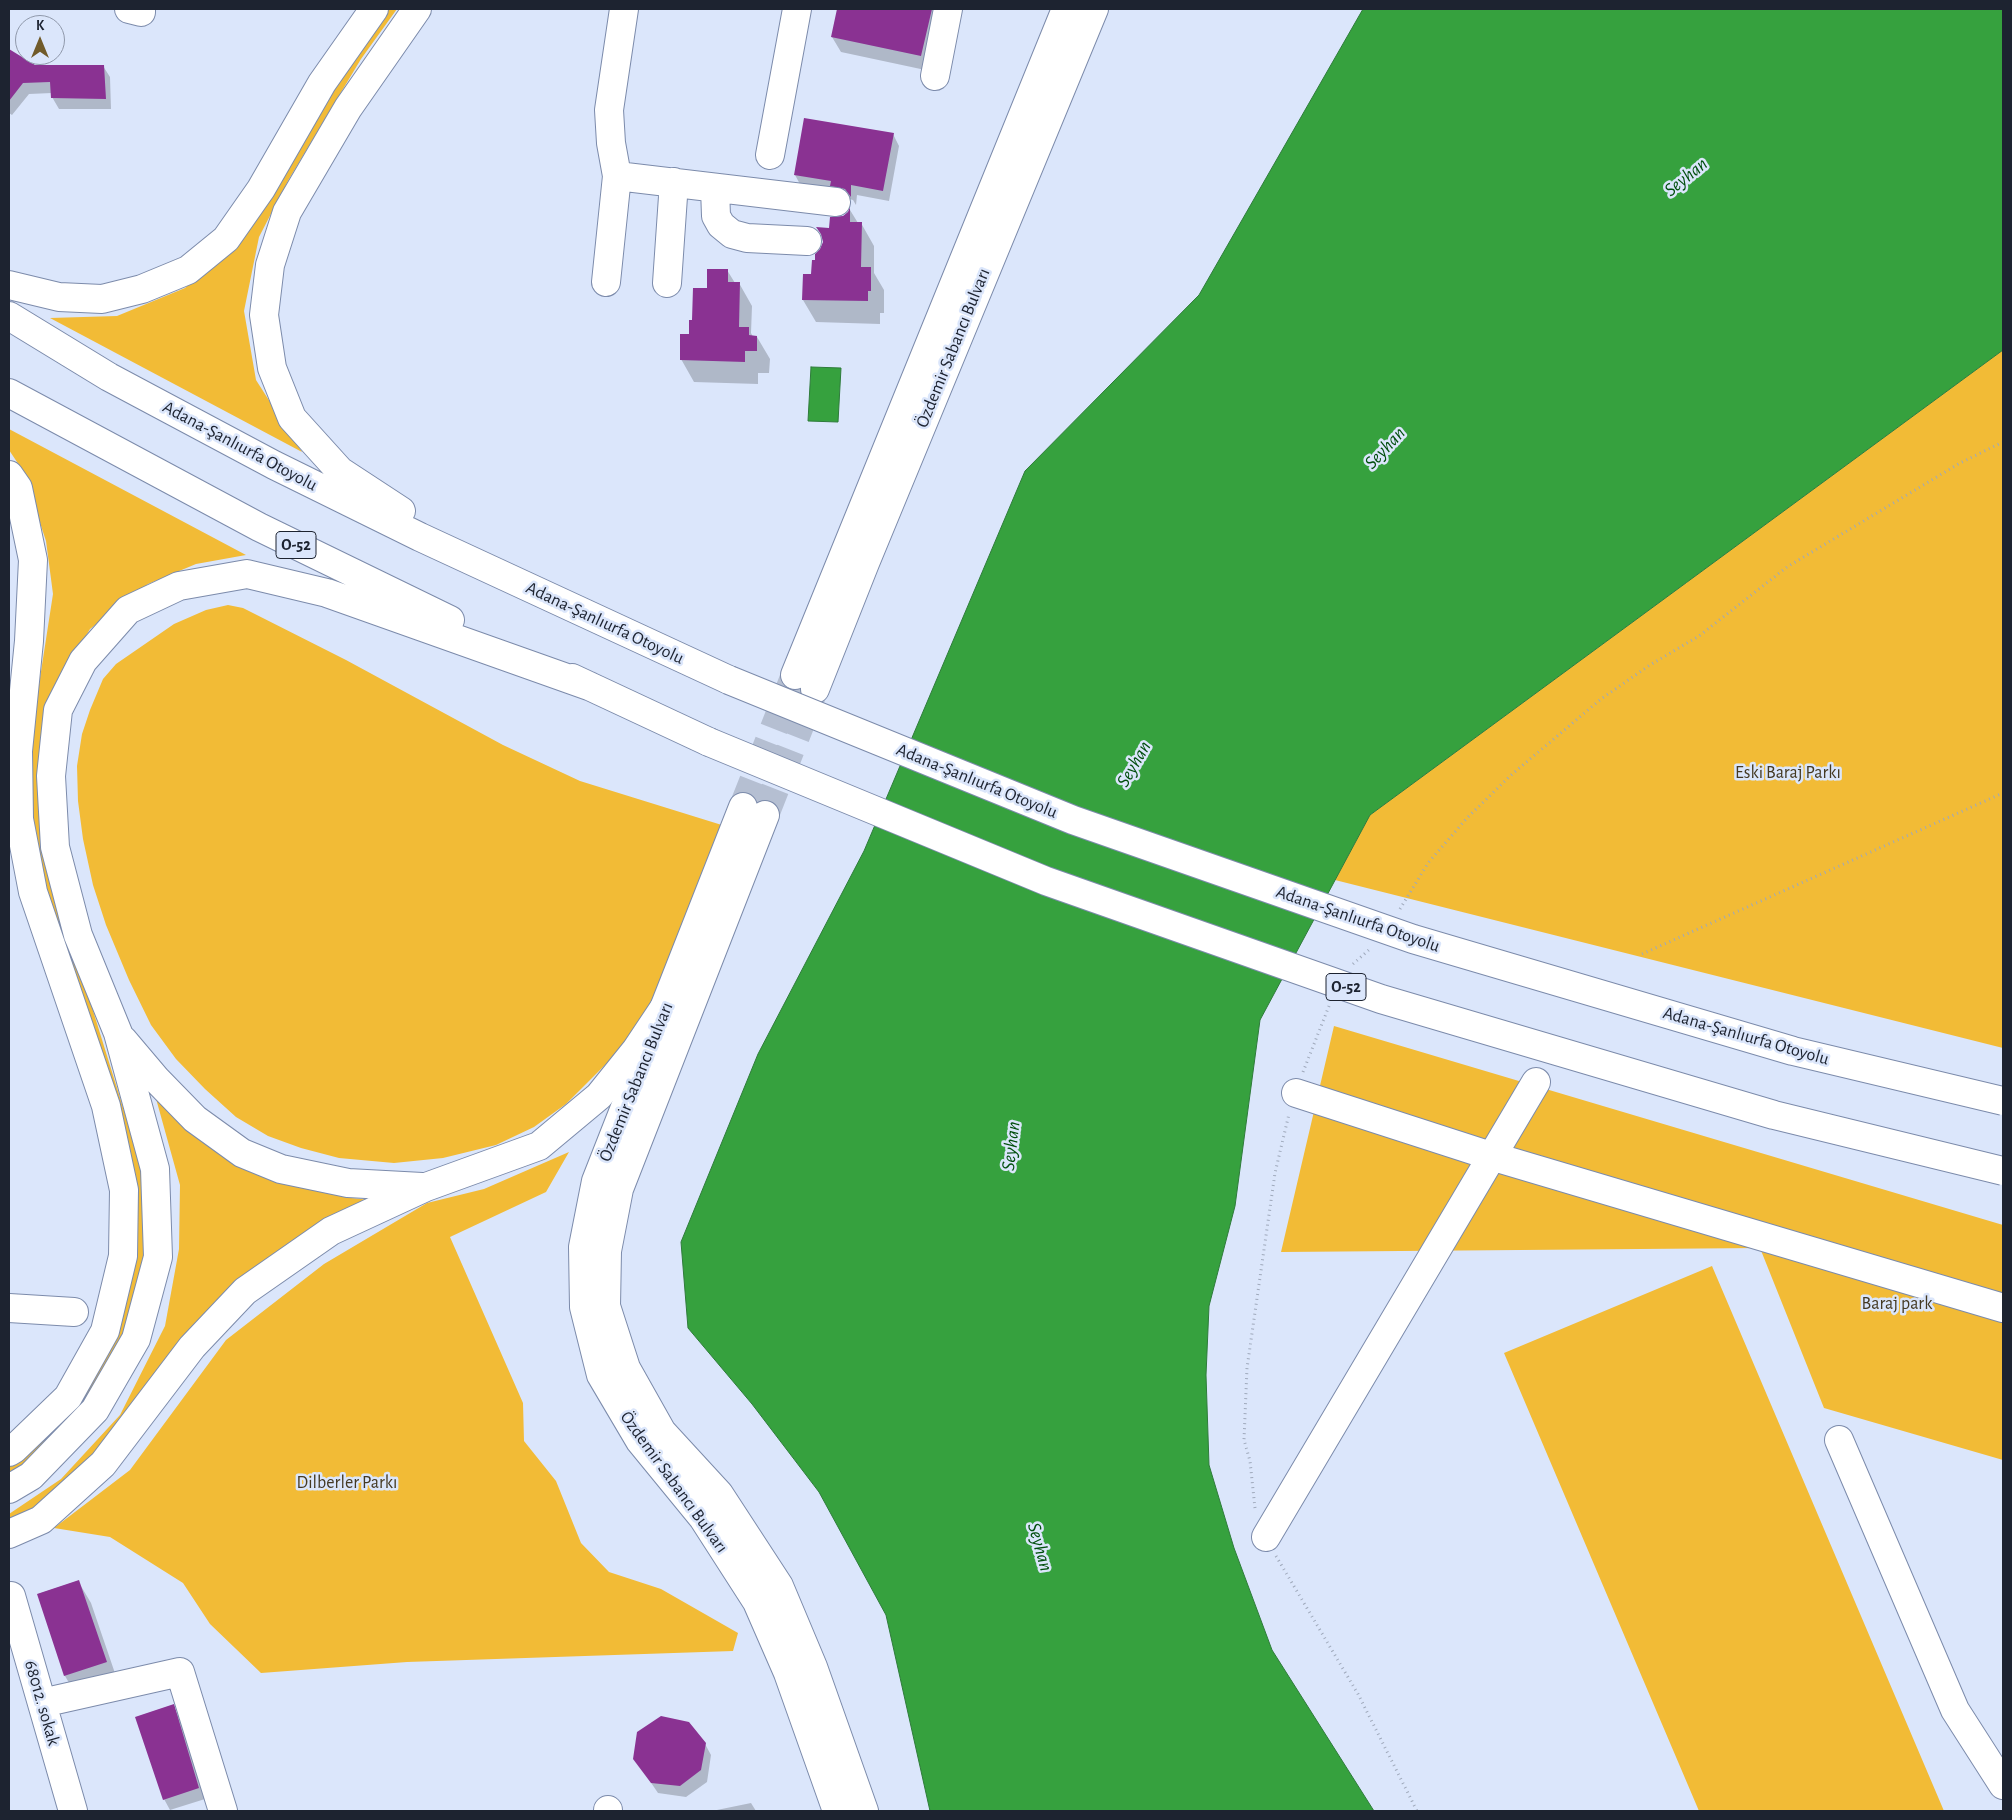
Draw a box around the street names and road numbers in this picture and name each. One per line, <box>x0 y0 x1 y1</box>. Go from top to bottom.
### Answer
street label: Özdemir Sabancı Bulvarı <box>911 265 995 431</box>
street label: Adana-Şanlıurfa Otoyolu <box>159 396 321 496</box>
road number: O-52 <box>276 532 316 558</box>
street label: Adana-Şanlıurfa Otoyolu <box>523 577 687 669</box>
street label: Adana-Şanlıurfa Otoyolu <box>893 739 1061 823</box>
street label: Adana-Şanlıurfa Otoyolu <box>1273 881 1443 957</box>
road number: O-52 <box>1326 974 1366 1000</box>
street label: Özdemir Sabancı Bulvarı <box>594 999 678 1165</box>
street label: Adana-Şanlıurfa Otoyolu <box>1660 1002 1832 1070</box>
street label: Özdemir Sabancı Bulvarı <box>615 1407 733 1557</box>
street label: 68012. sokak <box>20 1658 64 1748</box>

